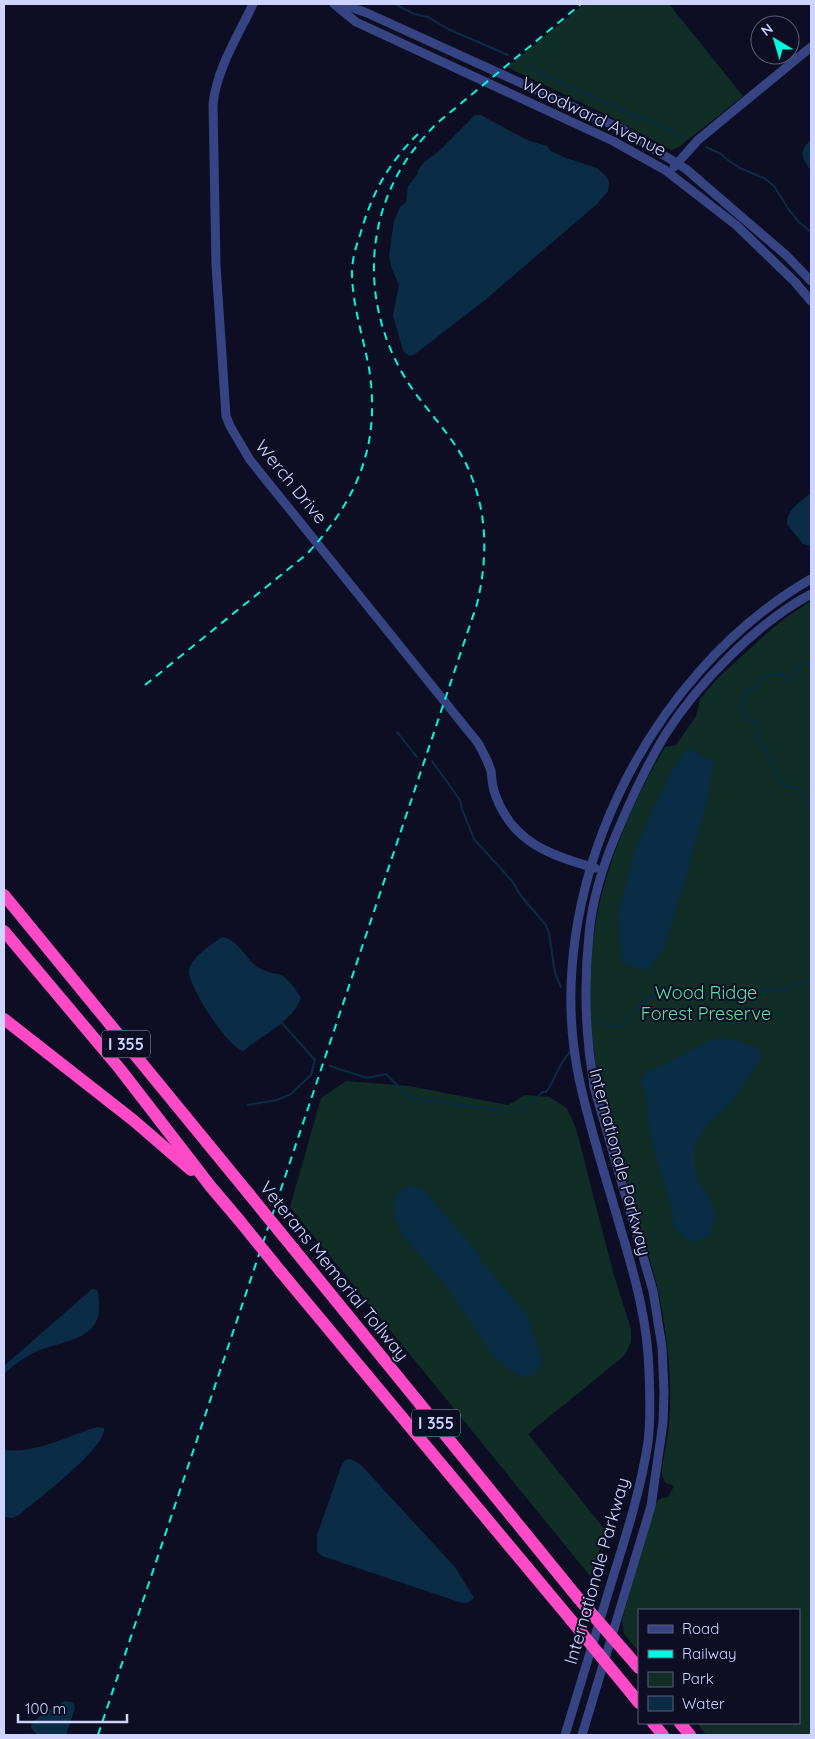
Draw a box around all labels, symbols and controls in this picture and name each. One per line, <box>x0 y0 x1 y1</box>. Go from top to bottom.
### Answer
north arrow <box>750 15 800 65</box>
text: N <box>757 19 777 40</box>
street label: Woodward Avenue <box>518 72 670 162</box>
street label: Werch Drive <box>250 435 332 528</box>
park label: Wood Ridge Forest Preserve <box>641 981 771 1025</box>
road number: I 355 <box>102 1030 150 1058</box>
street label: Internationale Parkway <box>584 1066 657 1258</box>
street label: Veterans Memorial Tollway <box>255 1176 414 1365</box>
road number: I 355 <box>412 1410 460 1436</box>
street label: Internationale Parkway <box>559 1475 634 1667</box>
legend <box>638 1609 800 1724</box>
text: Road <box>682 1619 719 1638</box>
text: Railway <box>682 1644 737 1663</box>
text: Park <box>682 1669 714 1688</box>
scale bar <box>18 1692 126 1724</box>
text: Water <box>682 1694 725 1713</box>
text: 100 m <box>25 1699 66 1718</box>

